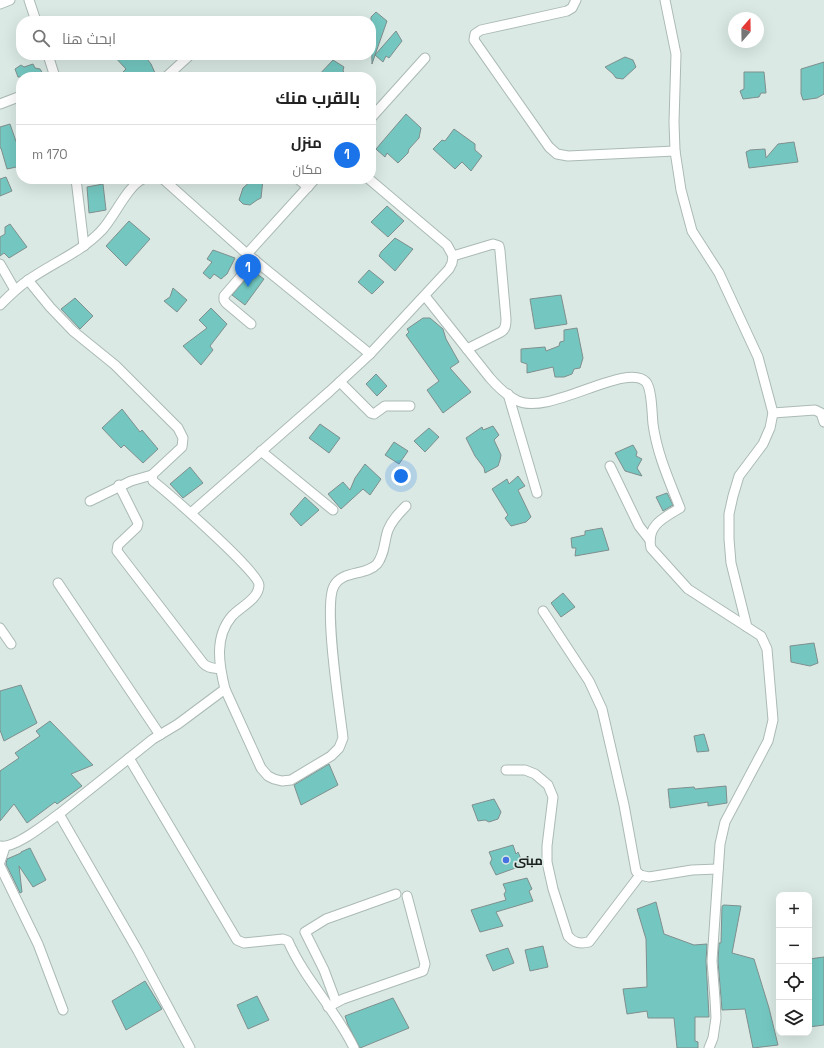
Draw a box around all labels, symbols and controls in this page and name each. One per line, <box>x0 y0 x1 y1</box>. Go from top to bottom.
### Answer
north arrow <box>728 12 764 48</box>
search box <box>16 16 376 60</box>
icon: search <box>30 27 52 49</box>
text: ابحث هنا <box>62 29 116 48</box>
text: بالقرب منك <box>275 87 360 109</box>
text: منزل <box>291 133 322 152</box>
text: 170 m <box>32 146 68 163</box>
text: 1 <box>344 146 350 163</box>
text: مكان <box>293 161 322 178</box>
pin: 1 <box>235 254 261 287</box>
your location <box>391 466 411 486</box>
place label: مبنى <box>514 852 543 869</box>
marker: مبنى <box>501 855 511 865</box>
map controls <box>776 892 812 1036</box>
button: + <box>776 892 812 928</box>
button: − <box>776 928 812 964</box>
button: locate <box>776 964 812 1000</box>
button: layers <box>776 1000 812 1036</box>

